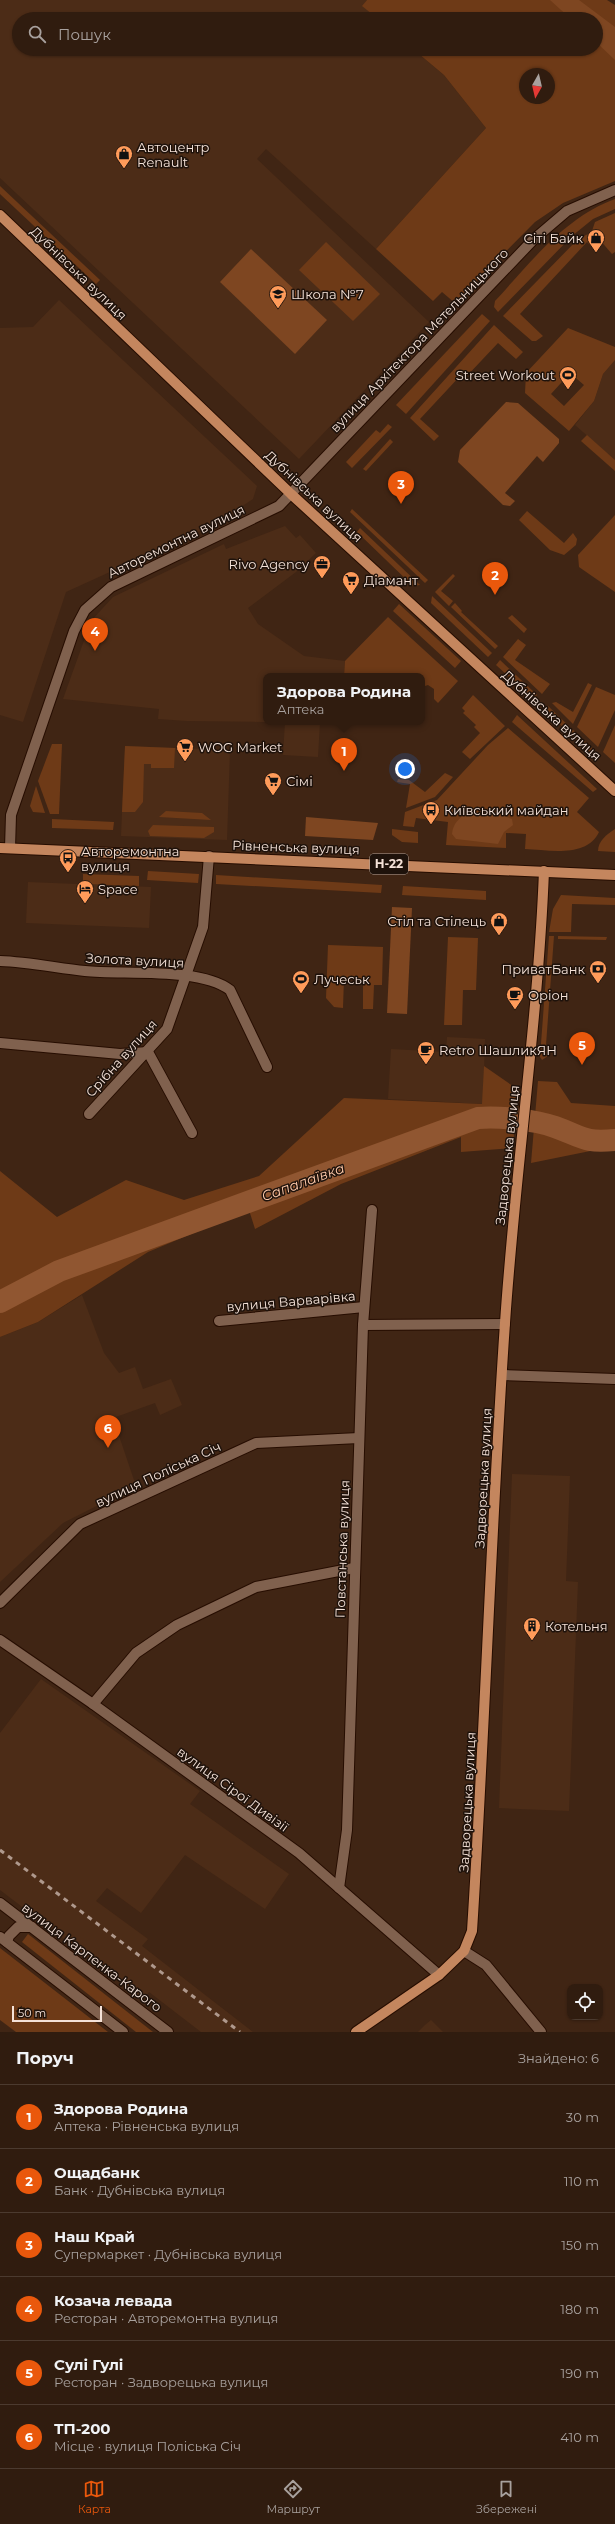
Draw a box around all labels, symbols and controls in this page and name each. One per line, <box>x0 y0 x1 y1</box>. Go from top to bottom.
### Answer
search box <box>12 12 603 56</box>
icon: search <box>26 23 48 45</box>
text: Пошук <box>58 25 111 44</box>
north arrow <box>519 68 555 104</box>
place label: Автоцентр Renault <box>137 139 210 170</box>
shop icon: Автоцентр Renault <box>114 144 134 169</box>
street label: Дубнівська вулиця <box>28 223 130 323</box>
shop icon: Сіті Байк <box>586 228 606 253</box>
place label: Сіті Байк <box>524 230 583 246</box>
street label: вулиця Архітектора Метельницького <box>327 245 511 435</box>
school or university icon: Школа №7 <box>268 284 288 309</box>
place label: Школа №7 <box>291 286 364 302</box>
sports icon: Street Workout <box>558 365 578 390</box>
place label: Street Workout <box>456 367 555 383</box>
street label: Дубнівська вулиця <box>262 447 366 545</box>
pin: 3 <box>388 471 414 504</box>
street label: Авторемонтна вулиця <box>105 501 247 581</box>
office icon: Rivo Agency <box>312 554 332 579</box>
place label: Rivo Agency <box>229 556 310 572</box>
pin: 2 <box>482 562 508 595</box>
supermarket icon: Діамант <box>341 570 361 595</box>
place label: Діамант <box>364 572 419 588</box>
pin: 4 <box>82 618 108 651</box>
street label: Дубнівська вулиця <box>499 666 605 764</box>
popup <box>263 673 425 725</box>
text: Здорова Родина <box>277 682 411 701</box>
text: Аптека <box>277 701 324 717</box>
supermarket icon: WOG Market <box>175 737 195 762</box>
pin: 1 <box>331 738 357 771</box>
place label: WOG Market <box>198 739 282 755</box>
your location <box>395 759 415 779</box>
supermarket icon: Сімі <box>263 771 283 796</box>
place label: Сімі <box>286 773 313 789</box>
bus stop icon: Київський майдан <box>421 800 441 825</box>
place label: Київський майдан <box>444 802 568 818</box>
street label: Рівненська вулиця <box>232 837 360 857</box>
place label: Авторемонтна вулиця <box>81 843 179 874</box>
bus stop icon: Авторемонтна вулиця <box>58 848 78 873</box>
road number: Н-22 <box>370 854 408 874</box>
hotel icon: Space <box>75 879 95 904</box>
place label: Space <box>98 881 138 897</box>
shop icon: Стіл та Стілець <box>489 911 509 936</box>
place label: Стіл та Стілець <box>387 913 486 929</box>
street label: Золота вулиця <box>85 949 185 971</box>
bank icon: ПриватБанк <box>588 959 608 984</box>
place label: ПриватБанк <box>501 961 585 977</box>
sports icon: Лучеськ <box>291 969 311 994</box>
place label: Лучеськ <box>314 971 370 987</box>
cafe icon: Оріон <box>505 985 525 1010</box>
place label: Оріон <box>528 987 569 1003</box>
street label: Срібна вулиця <box>82 1016 160 1100</box>
pin: 5 <box>569 1032 595 1065</box>
cafe icon: Retro ШашликЯН <box>416 1040 436 1065</box>
place label: Retro ШашликЯН <box>439 1042 557 1058</box>
street label: Задворецька вулиця <box>492 1084 522 1226</box>
water label: Сапалаївка <box>259 1159 347 1205</box>
street label: вулиця Варварівка <box>226 1287 356 1315</box>
street label: Задворецька вулиця <box>471 1407 495 1549</box>
pin: 6 <box>95 1415 121 1448</box>
street label: вулиця Поліська Січ <box>93 1438 223 1510</box>
street label: Повстанська вулиця <box>332 1480 352 1618</box>
building icon: Котельня <box>522 1616 542 1641</box>
place label: Котельня <box>545 1618 608 1634</box>
street label: Задворецька вулиця <box>455 1731 479 1873</box>
street label: вулиця Сірої Дивізії <box>174 1743 292 1835</box>
street label: вулиця Карпенка-Карого <box>19 1899 165 2015</box>
map controls <box>567 1984 603 2020</box>
button: locate <box>567 1984 603 2020</box>
scale bar <box>12 2004 102 2023</box>
text: 50 m <box>18 2006 46 2020</box>
text: Поруч <box>16 2048 74 2068</box>
text: Знайдено: 6 <box>518 2050 599 2066</box>
text: Здорова Родина <box>54 2099 188 2118</box>
text: 1 <box>26 2109 32 2125</box>
text: 30 m <box>566 2109 599 2125</box>
text: Аптека · Рівненська вулиця <box>54 2118 239 2134</box>
text: Ощадбанк <box>54 2163 140 2182</box>
text: 2 <box>25 2173 33 2189</box>
text: 110 m <box>564 2173 599 2189</box>
text: Банк · Дубнівська вулиця <box>54 2182 225 2198</box>
text: Наш Край <box>54 2227 135 2246</box>
text: 3 <box>25 2237 33 2253</box>
text: 150 m <box>561 2237 599 2253</box>
text: Супермаркет · Дубнівська вулиця <box>54 2246 282 2262</box>
text: Козача левада <box>54 2291 172 2310</box>
text: 4 <box>25 2301 33 2317</box>
text: 180 m <box>560 2301 599 2317</box>
text: Ресторан · Авторемонтна вулиця <box>54 2310 278 2326</box>
text: Сулі Гулі <box>54 2355 123 2374</box>
text: 5 <box>25 2365 33 2381</box>
text: 190 m <box>561 2365 599 2381</box>
text: Ресторан · Задворецька вулиця <box>54 2374 268 2390</box>
text: ТП-200 <box>54 2419 111 2438</box>
text: 6 <box>25 2429 33 2445</box>
text: 410 m <box>560 2429 599 2445</box>
text: Місце · вулиця Поліська Січ <box>54 2438 241 2454</box>
tab: Карта <box>78 2478 111 2516</box>
tab: Маршрут <box>267 2478 320 2516</box>
tab: Збережені <box>476 2478 537 2516</box>

